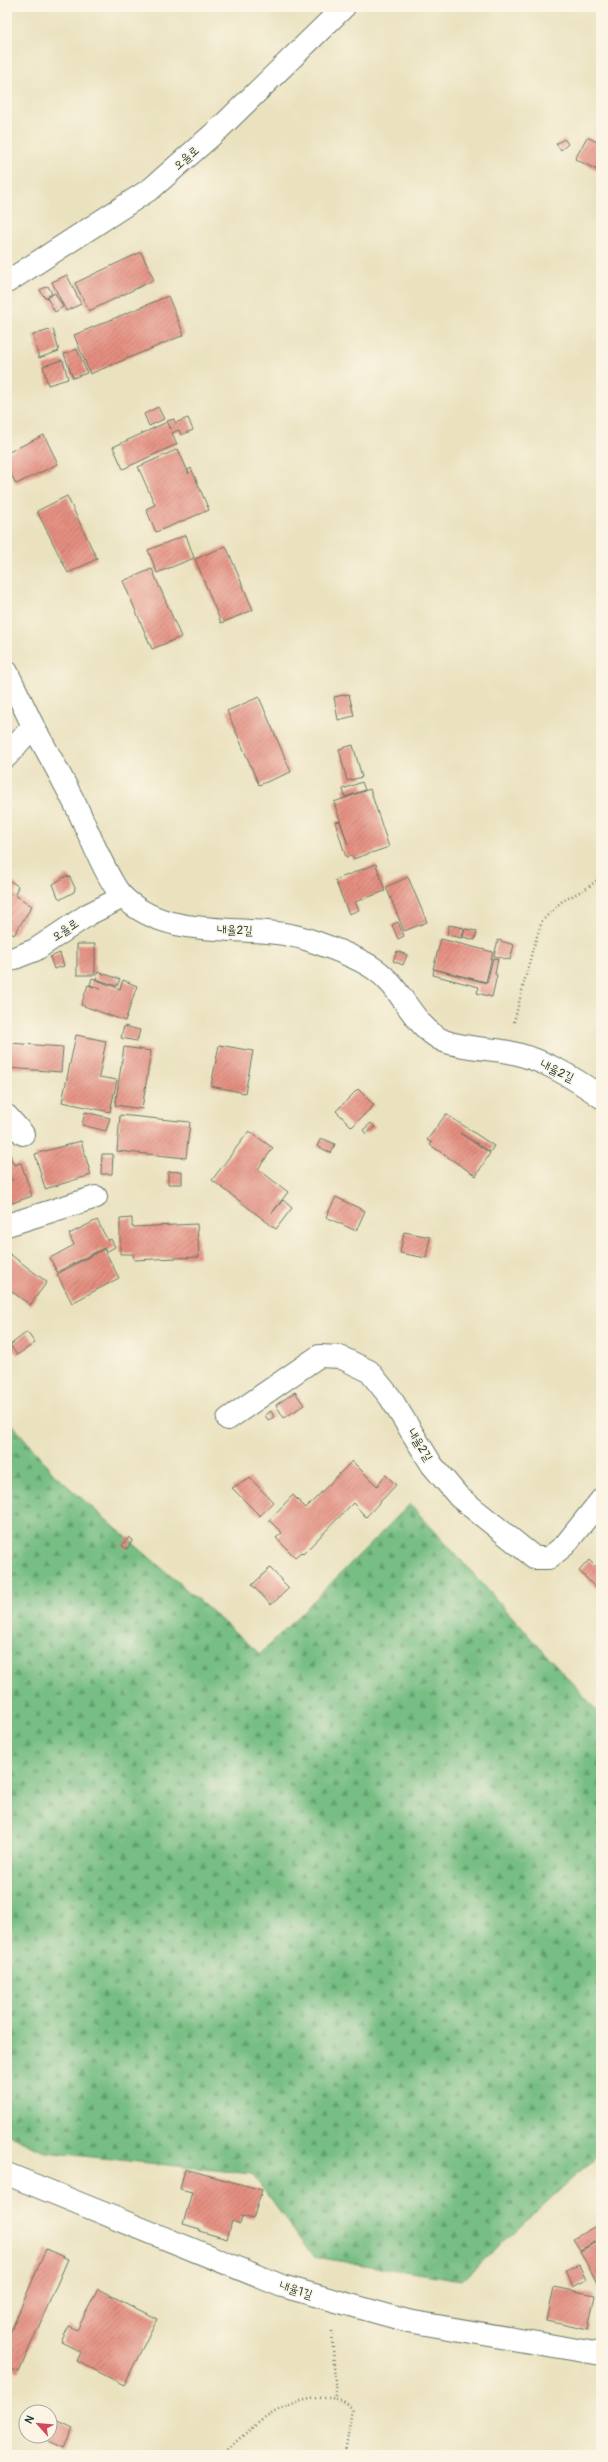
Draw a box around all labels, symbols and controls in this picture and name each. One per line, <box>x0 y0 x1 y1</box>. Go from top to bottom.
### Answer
street label: 오율로 <box>170 143 202 174</box>
street label: 오율로 <box>49 916 81 945</box>
street label: 내율2길 <box>217 923 253 938</box>
street label: 내율2길 <box>537 1057 576 1086</box>
street label: 내율2길 <box>404 1426 436 1465</box>
street label: 내율1길 <box>278 2278 314 2303</box>
north arrow <box>18 2404 58 2444</box>
text: N <box>22 2413 37 2426</box>

